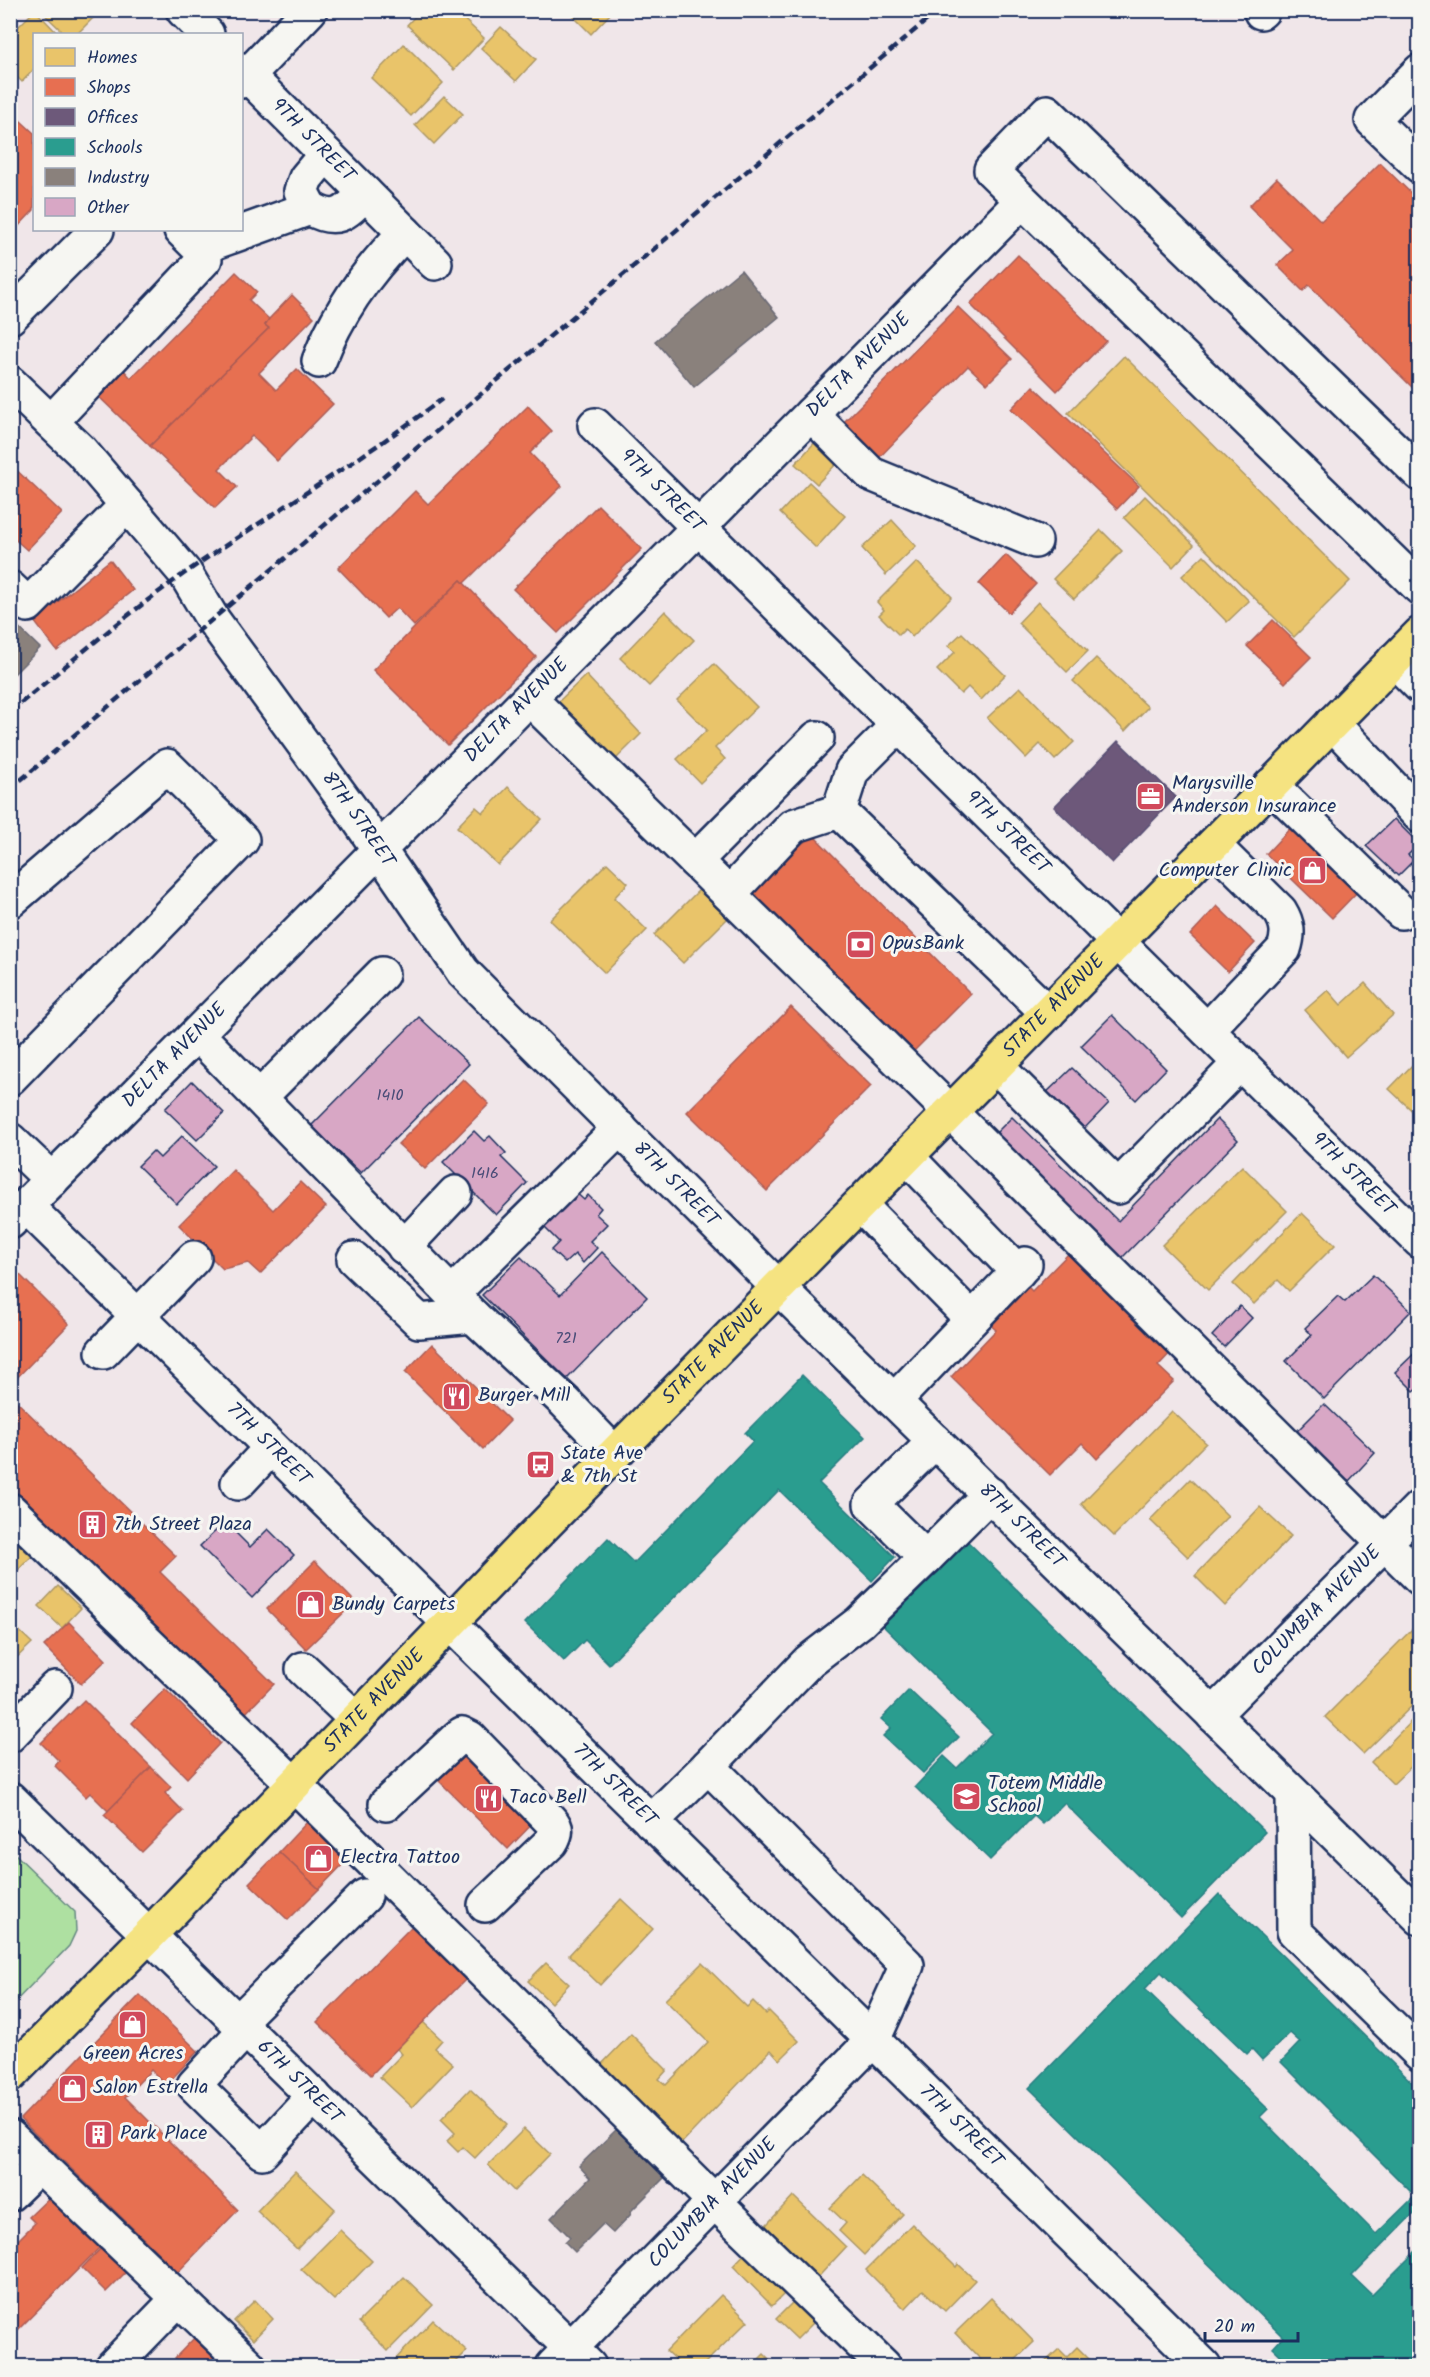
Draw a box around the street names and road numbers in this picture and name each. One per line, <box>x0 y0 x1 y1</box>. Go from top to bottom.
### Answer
street label: 9TH STREET <box>263 91 364 192</box>
street label: DELTA AVENUE <box>799 304 920 426</box>
street label: 9TH STREET <box>612 441 713 542</box>
street label: DELTA AVENUE <box>457 649 578 771</box>
street label: 8TH STREET <box>313 765 404 876</box>
street label: 9TH STREET <box>957 783 1059 884</box>
street label: STATE AVENUE <box>995 946 1114 1066</box>
street label: DELTA AVENUE <box>115 995 236 1116</box>
street label: 9TH STREET <box>1303 1125 1405 1226</box>
street label: 8TH STREET <box>625 1134 728 1237</box>
street label: STATE AVENUE <box>655 1293 773 1413</box>
street label: 7TH STREET <box>218 1395 320 1496</box>
street label: 8TH STREET <box>971 1476 1074 1578</box>
street label: COLUMBIA AVENUE <box>1244 1537 1390 1684</box>
street label: STATE AVENUE <box>316 1640 434 1761</box>
street label: 7TH STREET <box>565 1736 666 1837</box>
street label: 6TH STREET <box>249 2032 352 2134</box>
street label: 7TH STREET <box>911 2077 1012 2178</box>
street label: COLUMBIA AVENUE <box>640 2129 786 2277</box>

